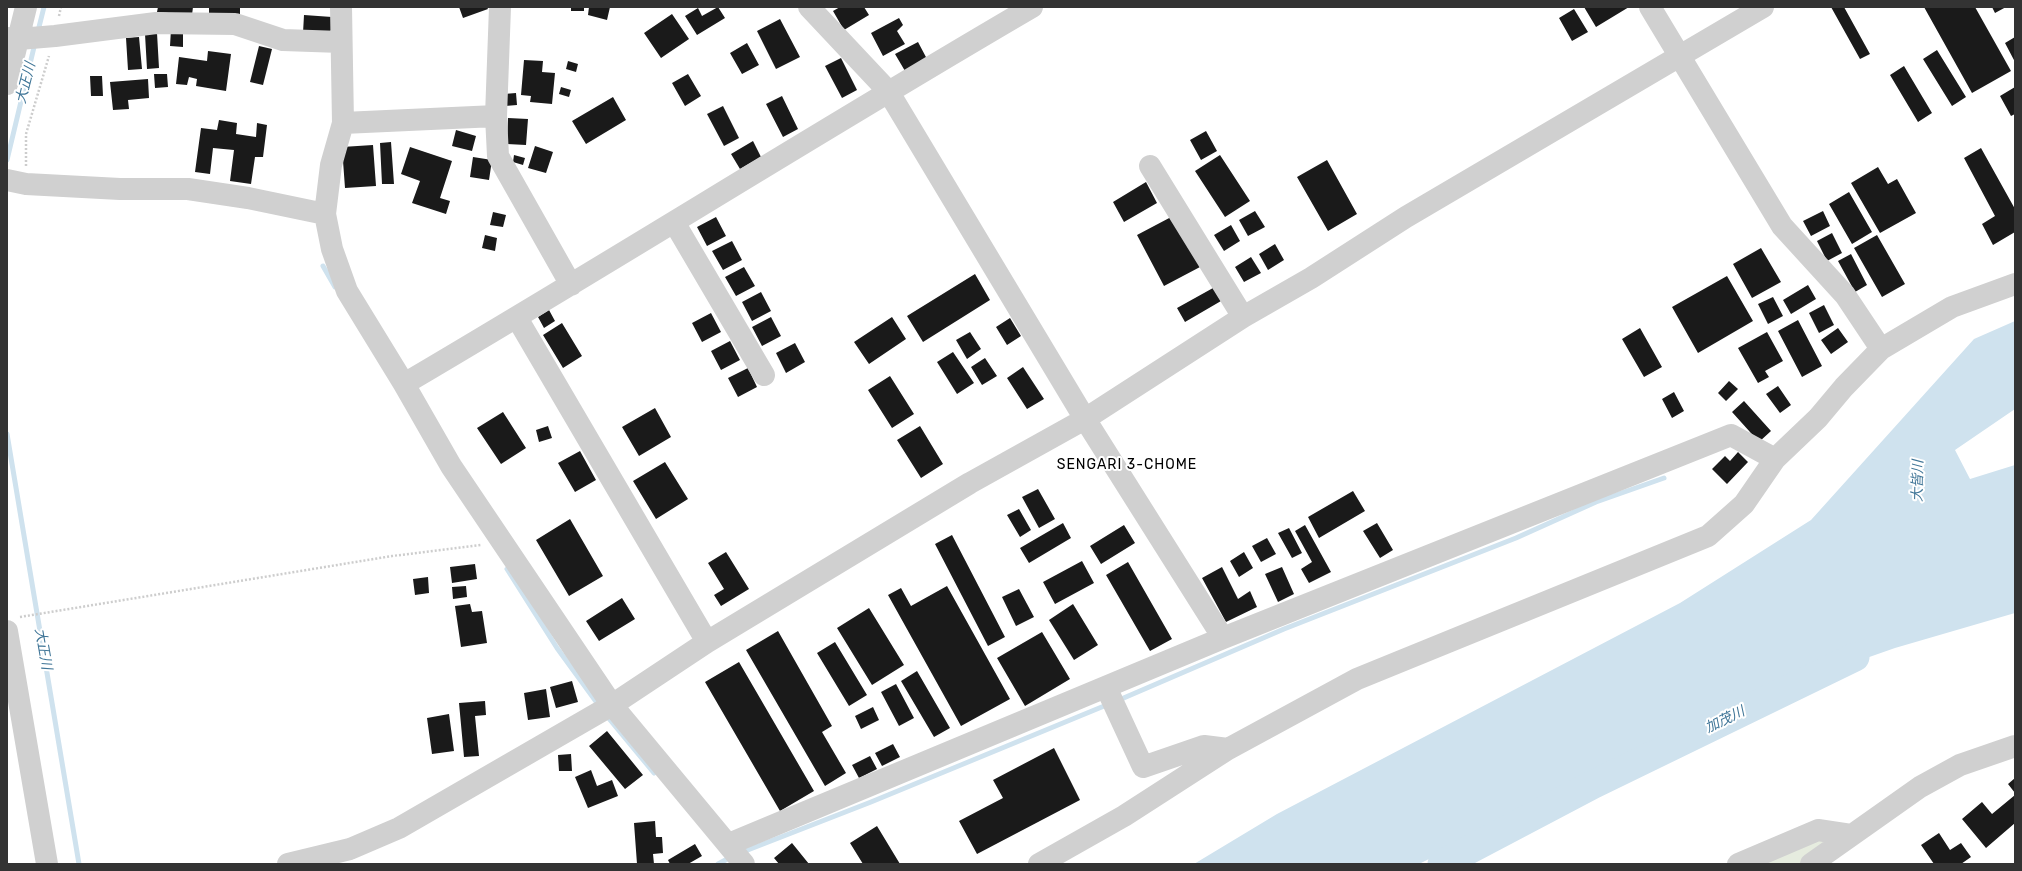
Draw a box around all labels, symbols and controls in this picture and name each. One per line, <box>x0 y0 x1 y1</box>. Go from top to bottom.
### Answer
water label: 大正川 <box>13 61 39 105</box>
district label: SENGARI 3-CHOME <box>1057 457 1197 473</box>
water label: 大皆川 <box>1909 460 1927 502</box>
water label: 大正川 <box>31 627 55 671</box>
water label: 加茂川 <box>1702 703 1748 737</box>

